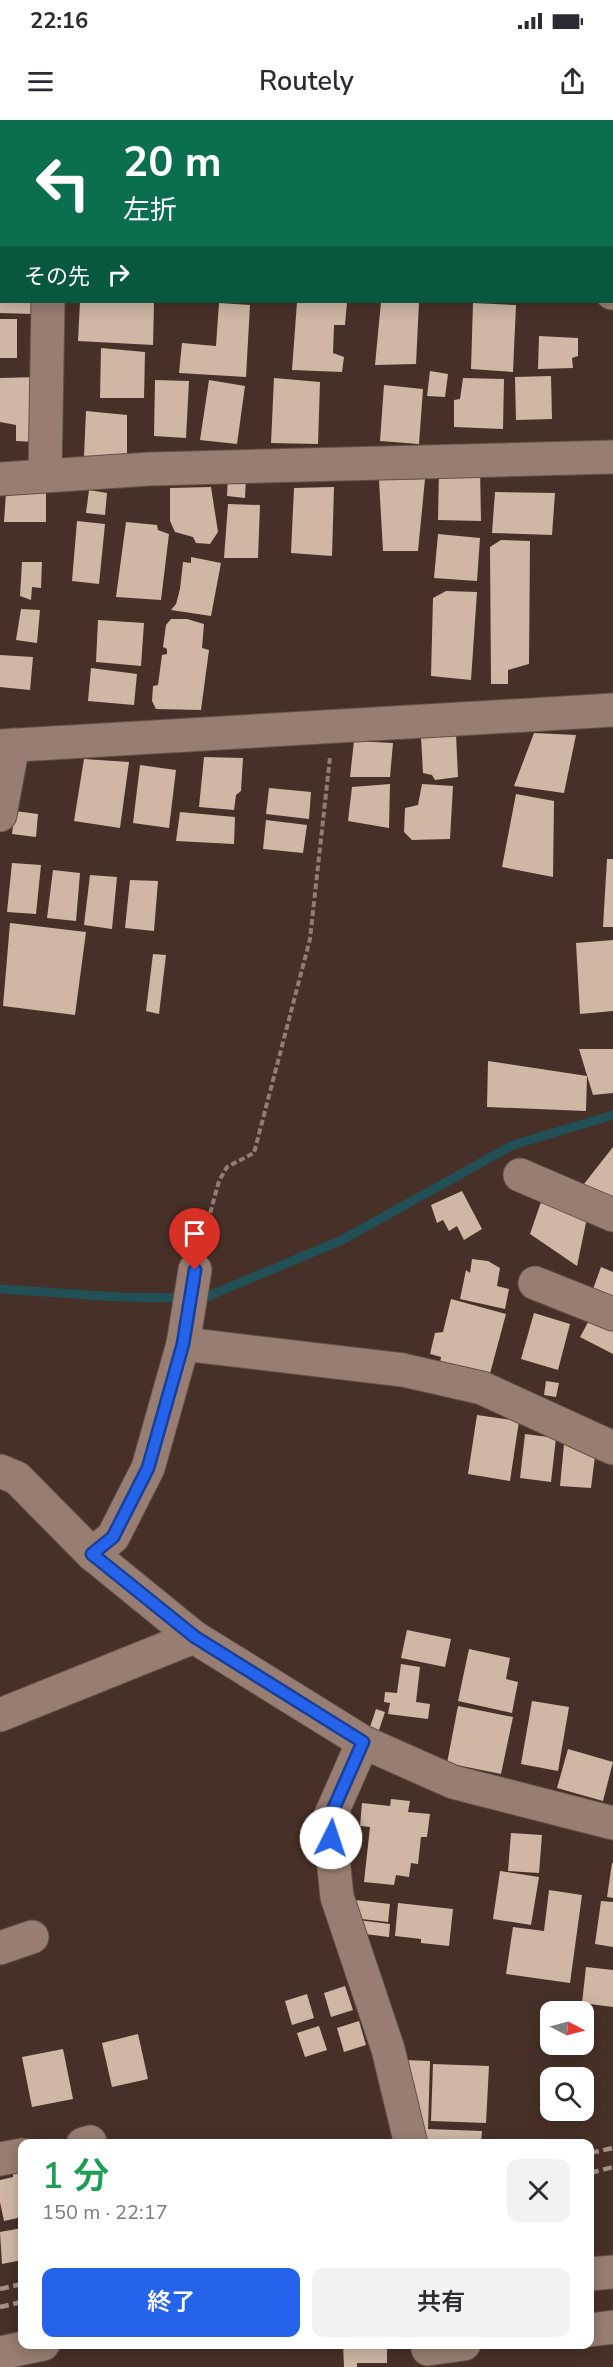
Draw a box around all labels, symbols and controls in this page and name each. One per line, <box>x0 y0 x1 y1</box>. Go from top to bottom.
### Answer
text: 22:16 <box>30 6 88 36</box>
text: Routely <box>259 63 354 100</box>
icon: menu <box>24 65 57 98</box>
icon: share <box>556 65 589 98</box>
text: 20 m <box>123 134 222 191</box>
icon: left <box>24 144 102 222</box>
text: 左折 <box>123 192 177 229</box>
icon: right <box>102 258 135 291</box>
text: その先 <box>24 262 90 292</box>
pin <box>169 1208 220 1270</box>
icon: arrive <box>178 1217 211 1250</box>
position arrow <box>299 1806 363 1870</box>
north arrow <box>540 2001 594 2055</box>
map controls <box>540 2001 594 2121</box>
button: search <box>540 2067 594 2121</box>
text: 1 分 <box>42 2152 109 2201</box>
button: close <box>507 2159 570 2222</box>
text: 150 m · 22:17 <box>42 2199 168 2226</box>
button: 終了 <box>42 2268 300 2337</box>
button: 共有 <box>312 2268 570 2337</box>

